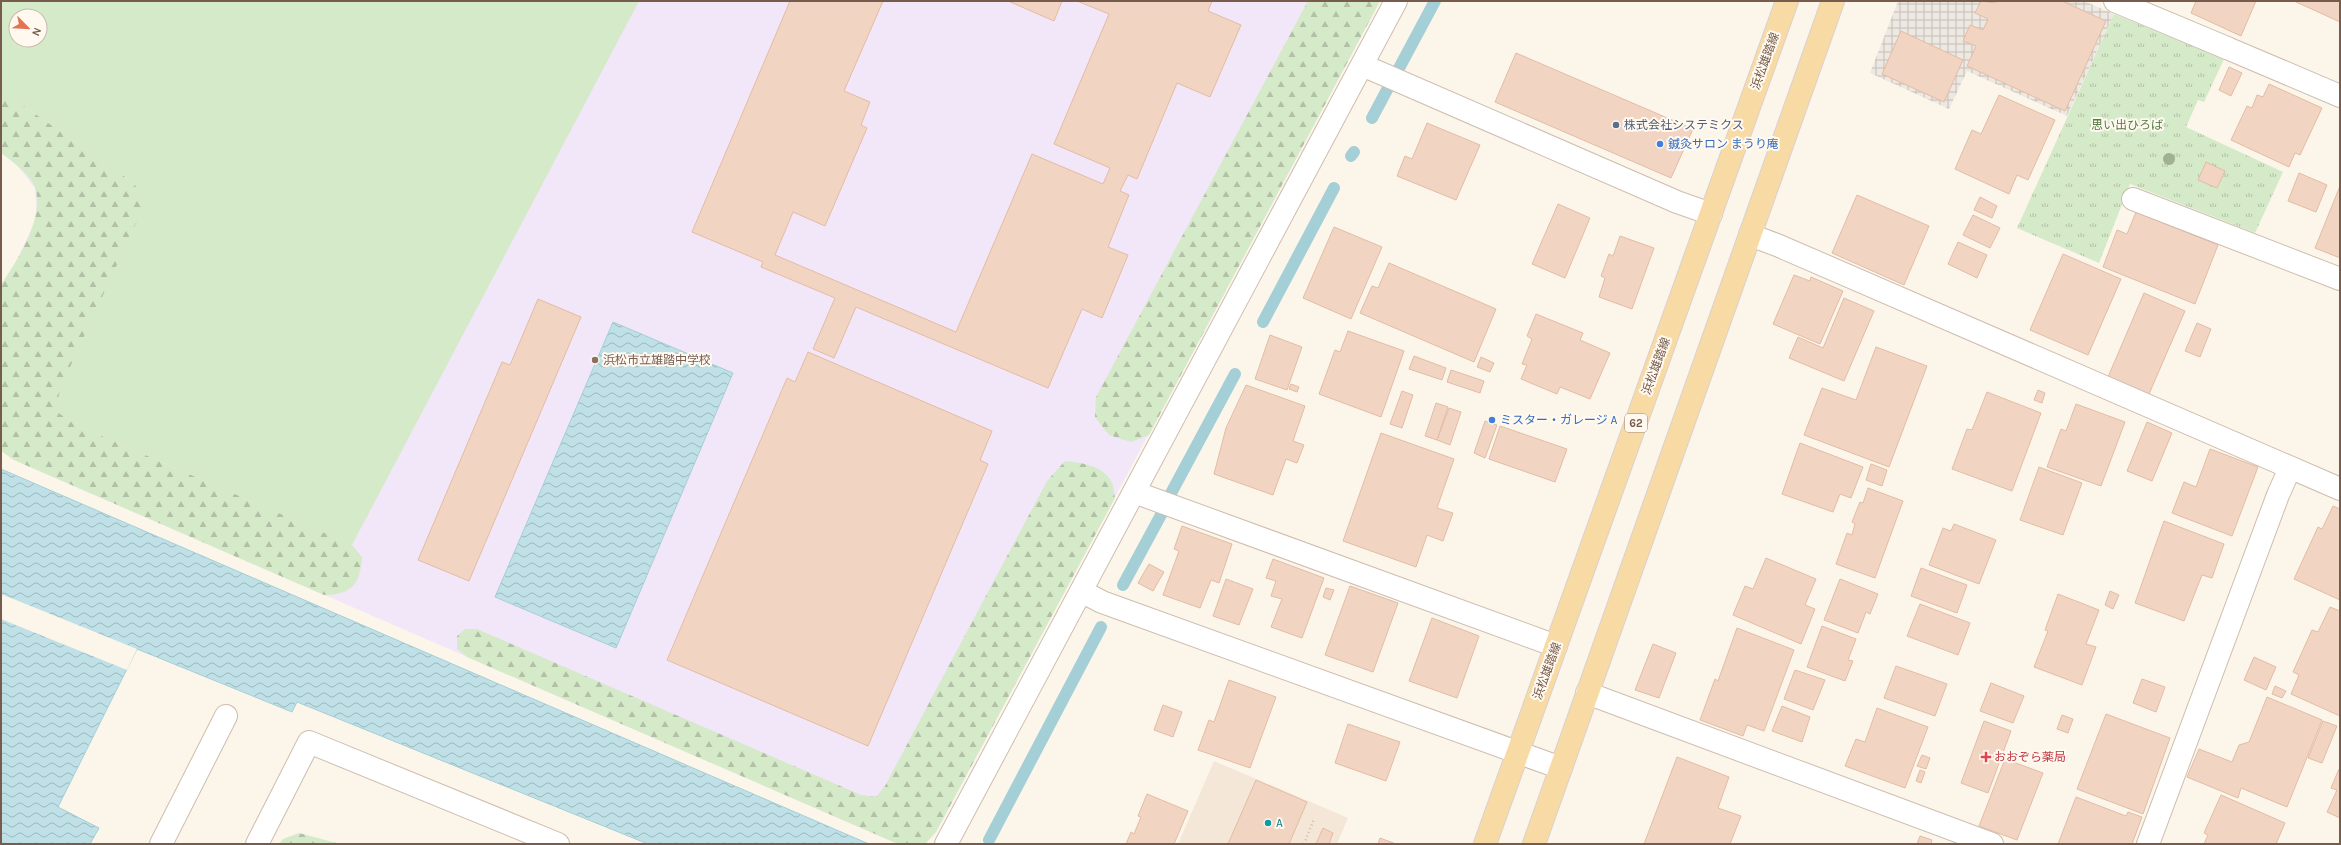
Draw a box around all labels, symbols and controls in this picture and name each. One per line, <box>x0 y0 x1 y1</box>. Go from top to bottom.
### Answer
north arrow <box>8 8 48 48</box>
text: N <box>29 26 44 38</box>
street label: 浜松雄踏線 <box>1748 30 1782 92</box>
place label: 株式会社システミクス <box>1624 118 1744 132</box>
park label: 思い出ひろば <box>2091 118 2163 132</box>
marker: 株式会社システミクス <box>1611 120 1621 130</box>
place label: 鍼灸サロン まうり庵 <box>1668 137 1779 151</box>
marker: 鍼灸サロン まうり庵 <box>1655 139 1665 149</box>
street label: 浜松雄踏線 <box>1639 335 1673 397</box>
place label: 浜松市立雄踏中学校 <box>603 353 711 367</box>
marker: 浜松市立雄踏中学校 <box>590 355 600 365</box>
place label: ミスター・ガレージ A <box>1500 413 1618 427</box>
road number: 62 <box>1625 414 1647 432</box>
marker: ミスター・ガレージ A <box>1487 415 1497 425</box>
street label: 浜松雄踏線 <box>1530 640 1564 702</box>
place label: おおぞら薬局 <box>1994 750 2066 764</box>
marker: おおぞら薬局 <box>1981 752 1991 762</box>
place label: A <box>1276 816 1283 830</box>
marker: A <box>1263 818 1273 828</box>

